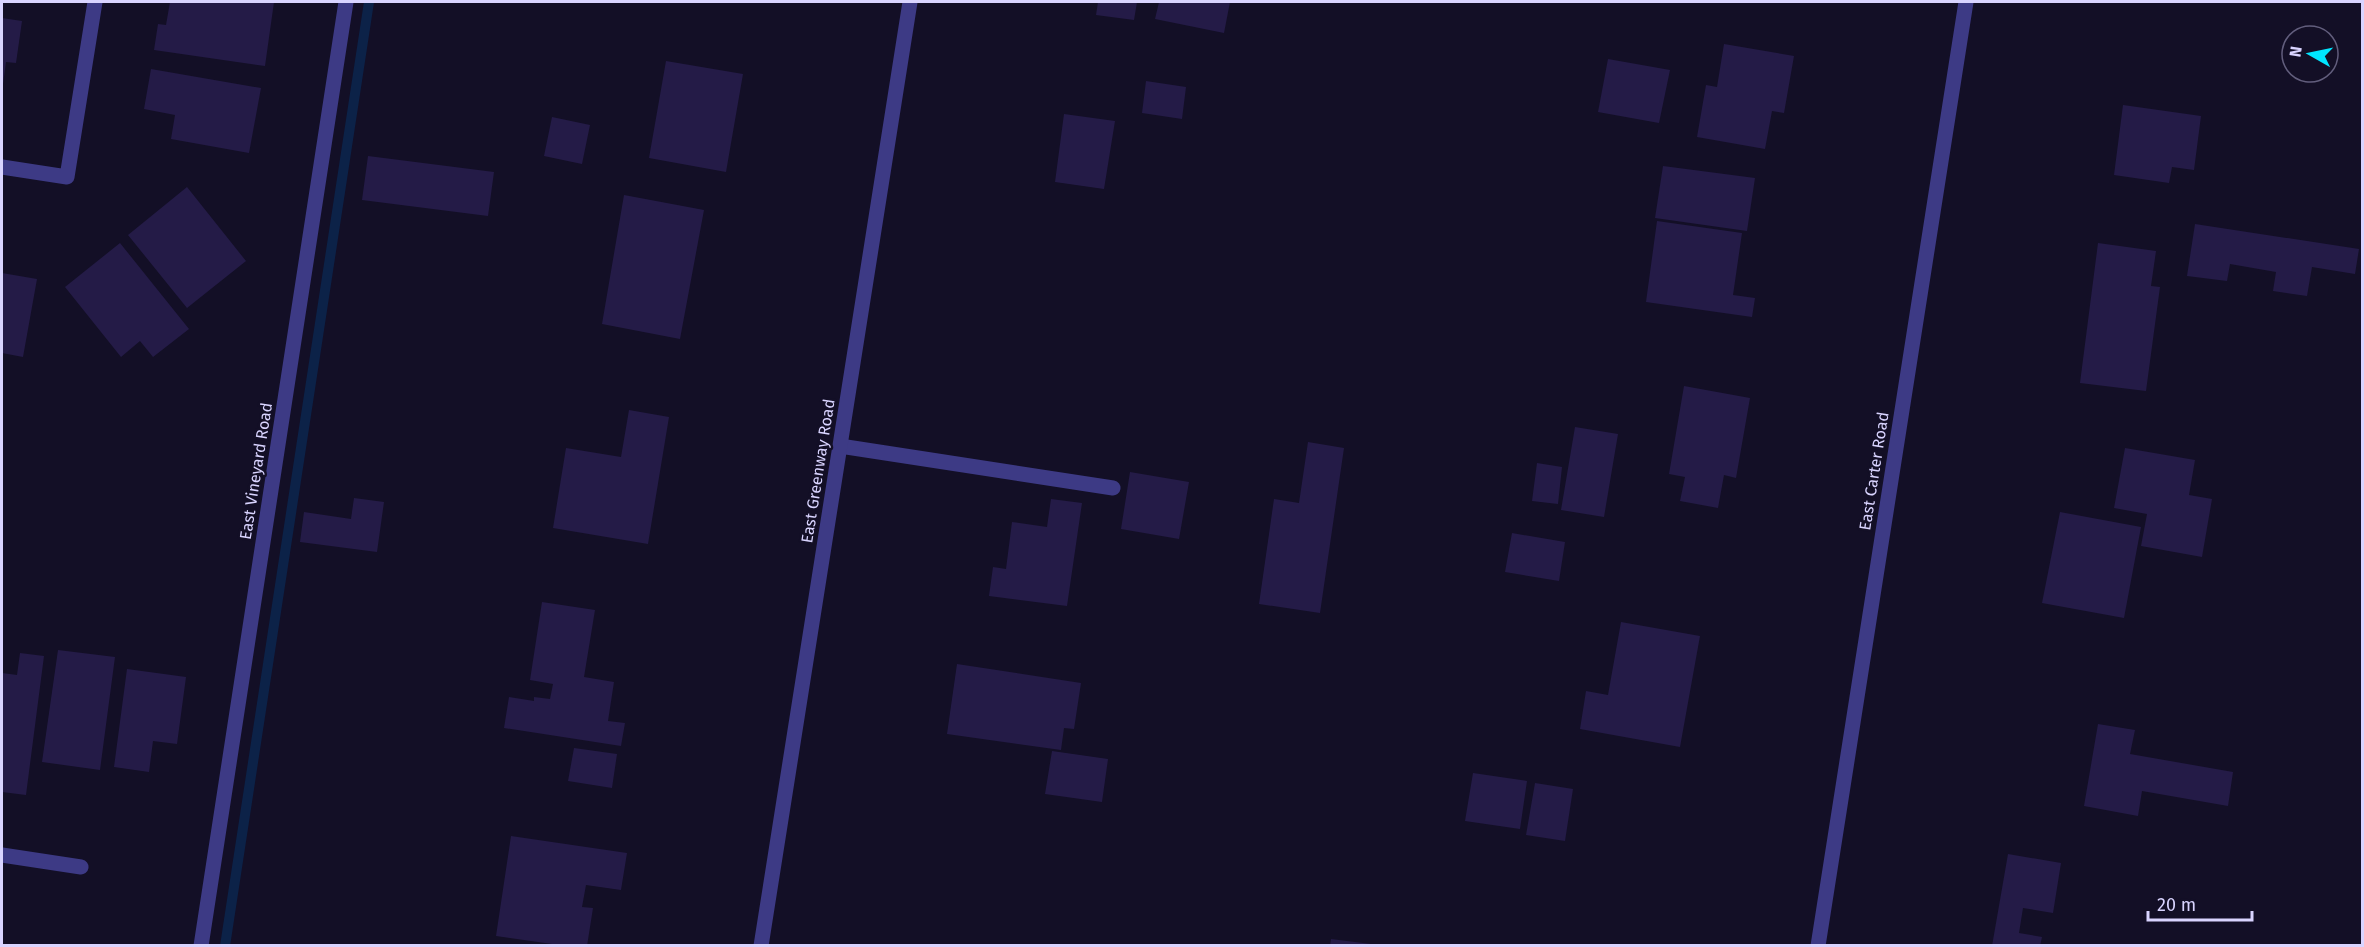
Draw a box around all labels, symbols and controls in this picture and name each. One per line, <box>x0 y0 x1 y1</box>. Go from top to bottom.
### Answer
north arrow <box>2280 24 2340 84</box>
text: N <box>2285 45 2306 58</box>
street label: East Greenway Road <box>797 398 839 544</box>
street label: East Vineyard Road <box>236 401 276 541</box>
street label: East Carter Road <box>1855 410 1893 532</box>
scale bar <box>2148 884 2252 922</box>
text: 20 m <box>2157 894 2196 916</box>

